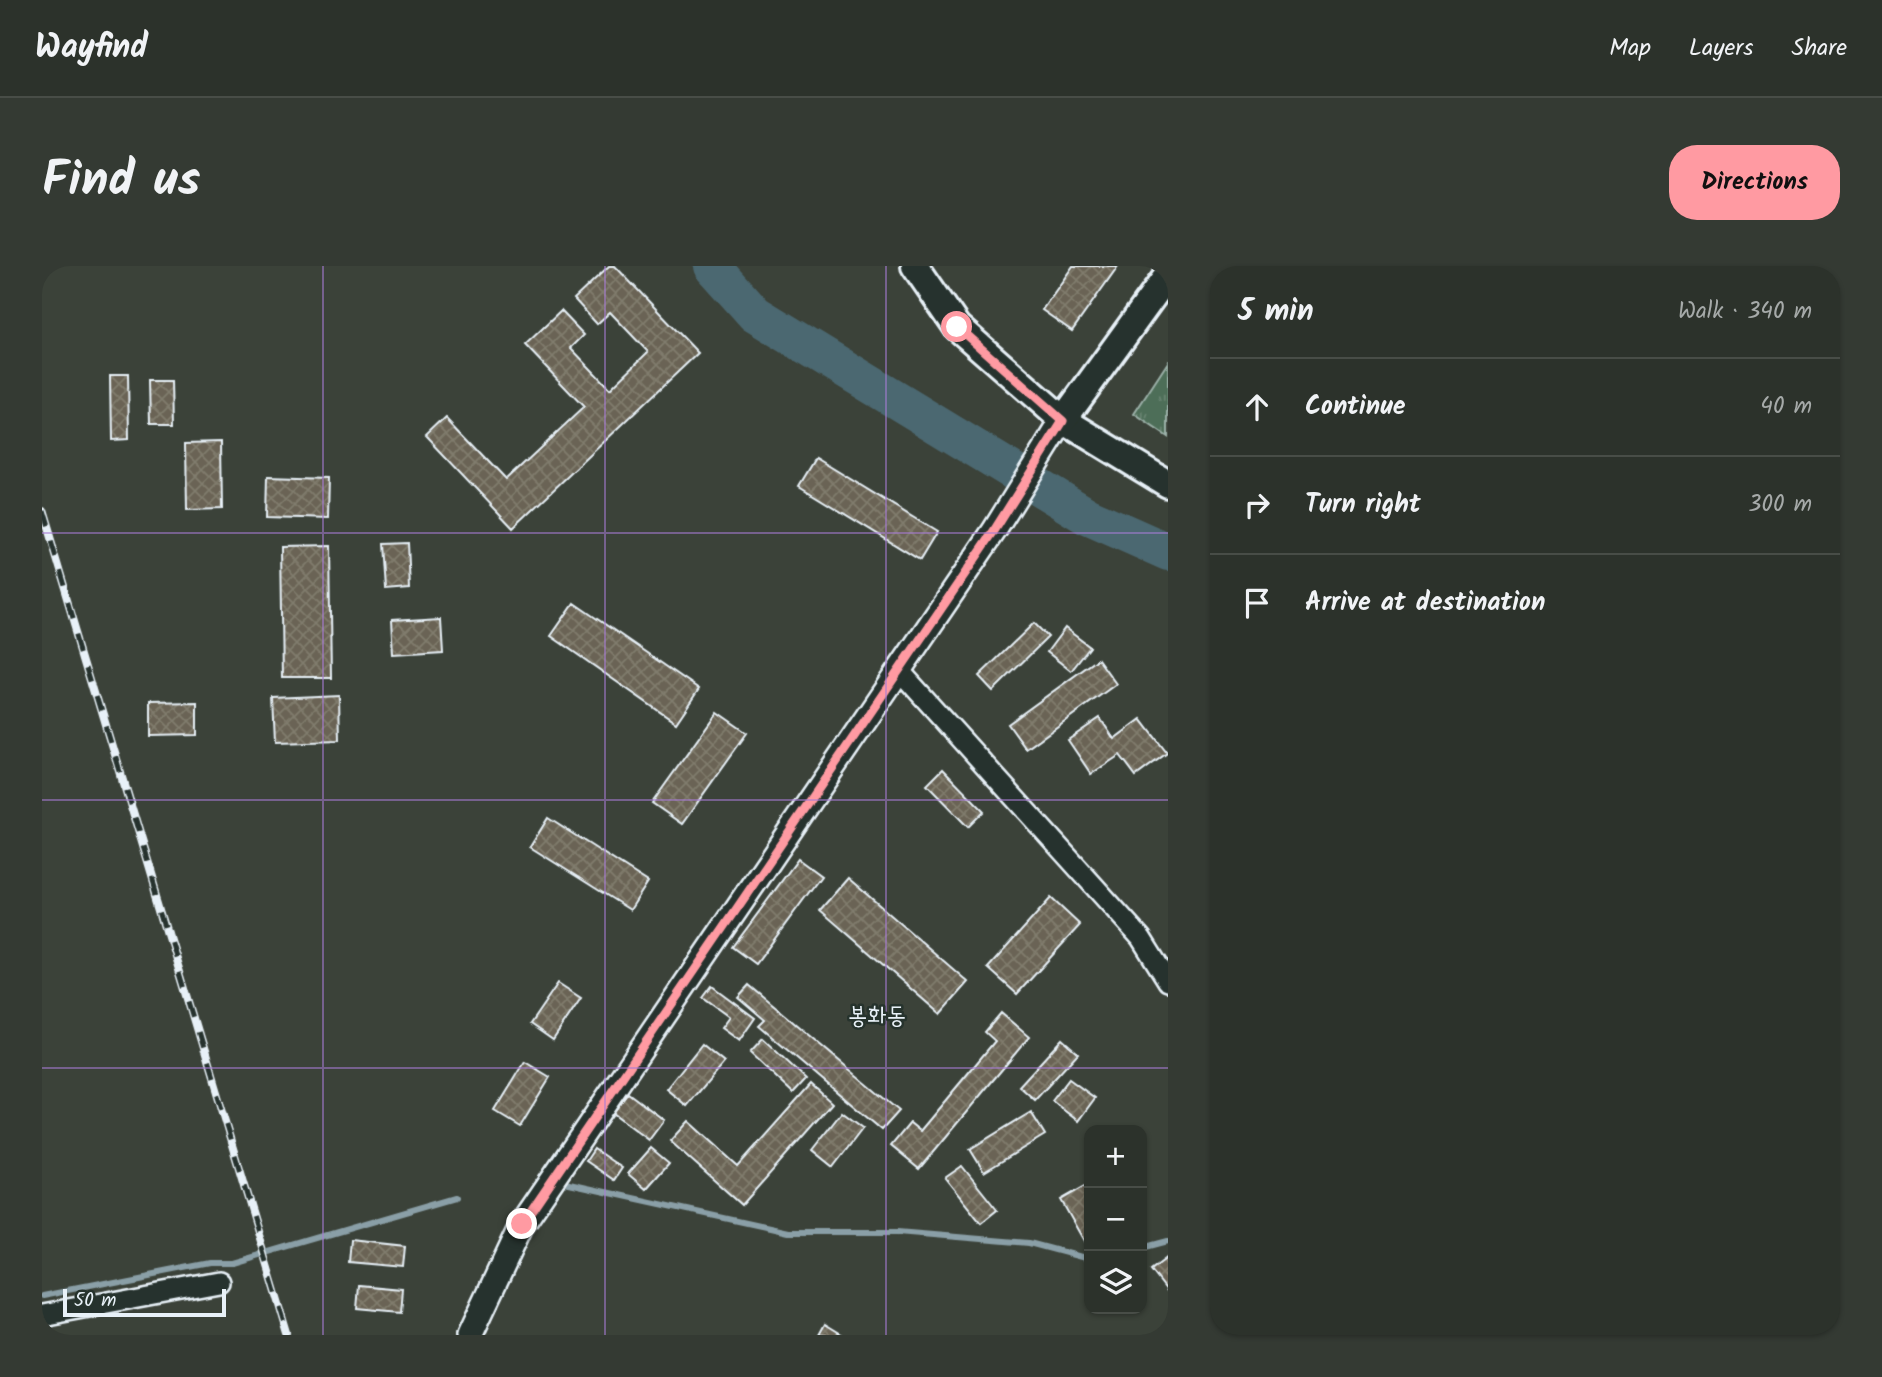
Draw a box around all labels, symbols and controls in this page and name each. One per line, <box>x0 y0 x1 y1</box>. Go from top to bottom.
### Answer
text: Wayfind <box>35 22 148 75</box>
text: Map <box>1609 29 1651 68</box>
text: Layers <box>1689 29 1753 68</box>
text: Share <box>1791 29 1847 68</box>
text: Find us <box>42 143 200 221</box>
button: Directions <box>1669 145 1840 220</box>
text: 5 min <box>1238 288 1314 336</box>
text: Walk · 340 m <box>1678 294 1812 330</box>
route start <box>941 311 972 342</box>
text: Continue <box>1305 386 1406 428</box>
icon: ahead <box>1238 388 1276 426</box>
text: 40 m <box>1760 389 1812 425</box>
text: Turn right <box>1305 484 1421 526</box>
icon: right <box>1238 486 1276 524</box>
text: 300 m <box>1748 487 1812 523</box>
text: Arrive at destination <box>1305 582 1545 624</box>
icon: arrive <box>1238 584 1276 622</box>
district label: 봉화동 <box>848 997 906 1036</box>
map controls <box>1084 1125 1147 1314</box>
button: + <box>1084 1125 1147 1188</box>
button: − <box>1084 1188 1147 1251</box>
route end <box>506 1208 537 1239</box>
button: layers <box>1084 1251 1147 1314</box>
scale bar <box>63 1286 226 1318</box>
text: 50 m <box>74 1286 116 1316</box>

